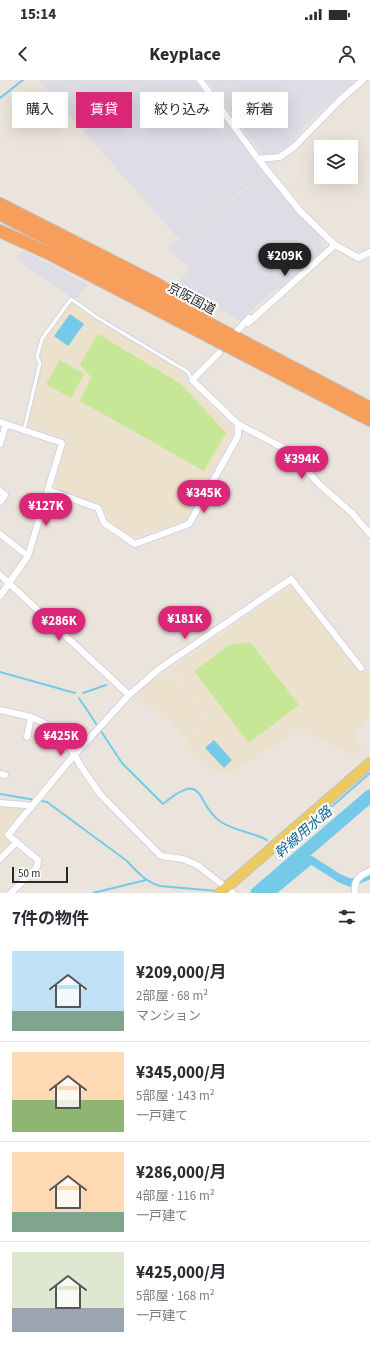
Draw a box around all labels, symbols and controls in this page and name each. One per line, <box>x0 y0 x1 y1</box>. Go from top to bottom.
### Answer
text: 15:14 <box>20 4 56 25</box>
text: Keyplace <box>149 42 221 67</box>
icon: back <box>12 43 34 65</box>
icon: person <box>336 43 358 65</box>
chip: 購入 <box>12 92 68 128</box>
chip: 賃貸 <box>76 92 132 128</box>
chip: 絞り込み <box>140 92 224 128</box>
chip: 新着 <box>232 92 288 128</box>
map controls <box>314 140 358 184</box>
button: layers <box>314 140 358 184</box>
pin: ¥209K <box>257 243 313 277</box>
text: ¥209K <box>267 247 303 265</box>
street label: 京阪国道 <box>164 279 219 319</box>
pin: ¥394K <box>274 446 330 480</box>
text: ¥394K <box>284 450 320 468</box>
pin: ¥345K <box>176 480 232 514</box>
text: ¥345K <box>186 484 222 502</box>
pin: ¥127K <box>18 493 74 527</box>
text: ¥127K <box>28 497 64 515</box>
pin: ¥181K <box>157 606 213 640</box>
pin: ¥286K <box>31 608 87 642</box>
text: ¥181K <box>167 610 203 628</box>
text: ¥286K <box>41 612 77 630</box>
pin: ¥425K <box>33 723 89 757</box>
text: ¥425K <box>43 727 79 745</box>
water label: 幹線用水路 <box>271 802 337 863</box>
scale bar <box>12 865 68 884</box>
text: 50 m <box>18 866 40 881</box>
icon: filters <box>336 906 358 928</box>
text: 7件の物件 <box>12 907 89 931</box>
text: ¥209,000/月 <box>136 961 227 985</box>
icon: home <box>44 967 92 1015</box>
text: 2部屋 · 68 m² <box>136 987 208 1005</box>
text: マンション <box>136 1007 201 1025</box>
text: ¥345,000/月 <box>136 1061 227 1085</box>
icon: home <box>44 1068 92 1116</box>
text: 5部屋 · 143 m² <box>136 1087 214 1105</box>
text: 一戸建て <box>136 1107 188 1125</box>
text: ¥286,000/月 <box>136 1161 227 1185</box>
icon: home <box>44 1168 92 1216</box>
text: 4部屋 · 116 m² <box>136 1187 214 1205</box>
text: 一戸建て <box>136 1207 188 1225</box>
text: ¥425,000/月 <box>136 1261 227 1285</box>
icon: home <box>44 1268 92 1316</box>
text: 5部屋 · 168 m² <box>136 1287 214 1305</box>
text: 一戸建て <box>136 1307 188 1325</box>

